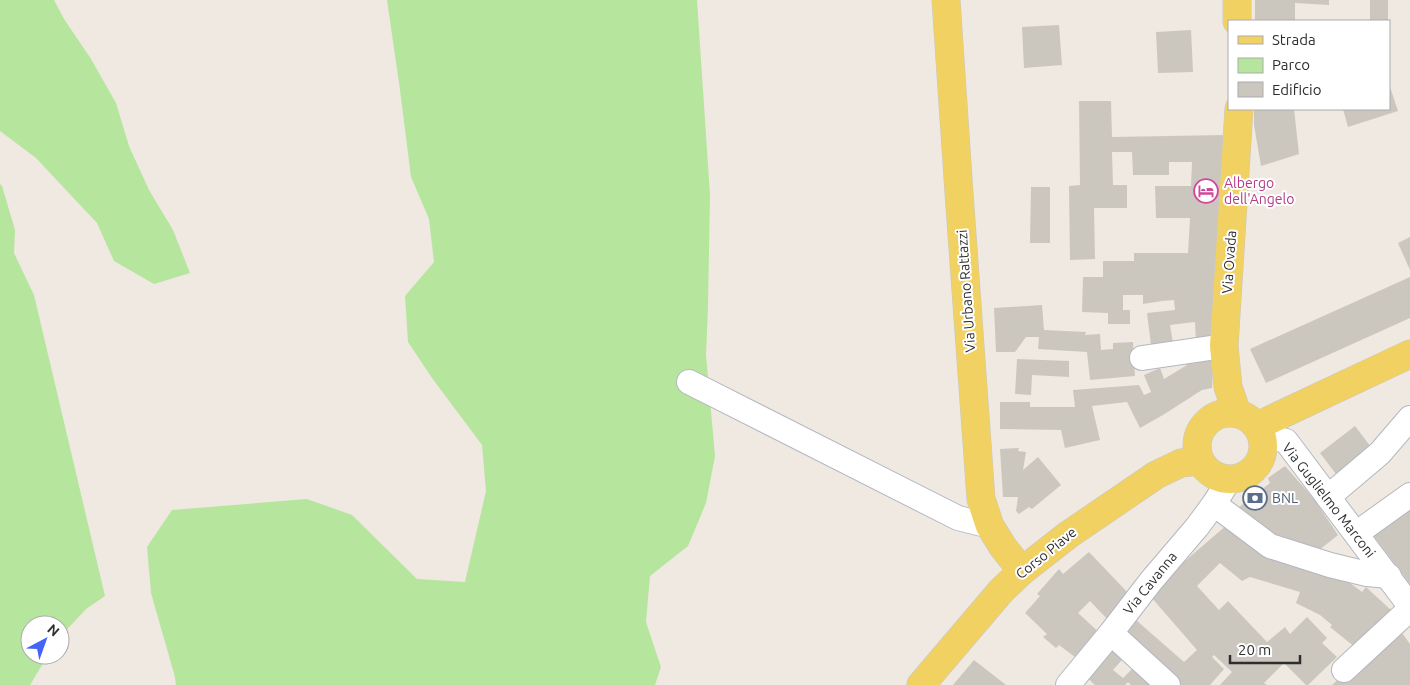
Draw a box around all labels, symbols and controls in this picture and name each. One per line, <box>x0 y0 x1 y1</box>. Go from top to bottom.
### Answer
legend <box>1228 20 1390 110</box>
text: Strada <box>1272 31 1316 48</box>
text: Parco <box>1272 56 1310 73</box>
text: Edificio <box>1272 81 1321 98</box>
place label: Albergo dell'Angelo <box>1224 175 1294 207</box>
hotel icon: Albergo dell'Angelo <box>1193 178 1219 204</box>
street label: Via Urbano Rattazzi <box>954 229 978 353</box>
street label: Via Ovada <box>1219 230 1239 294</box>
street label: Via Guglielmo Marconi <box>1279 439 1379 561</box>
bank icon: BNL <box>1242 485 1268 511</box>
place label: BNL <box>1272 490 1298 506</box>
street label: Corso Piave <box>1013 524 1079 582</box>
street label: Via Cavanna <box>1120 548 1180 618</box>
north arrow <box>20 615 70 665</box>
text: N <box>44 621 63 640</box>
scale bar <box>1230 632 1300 664</box>
text: 20 m <box>1238 641 1271 658</box>

